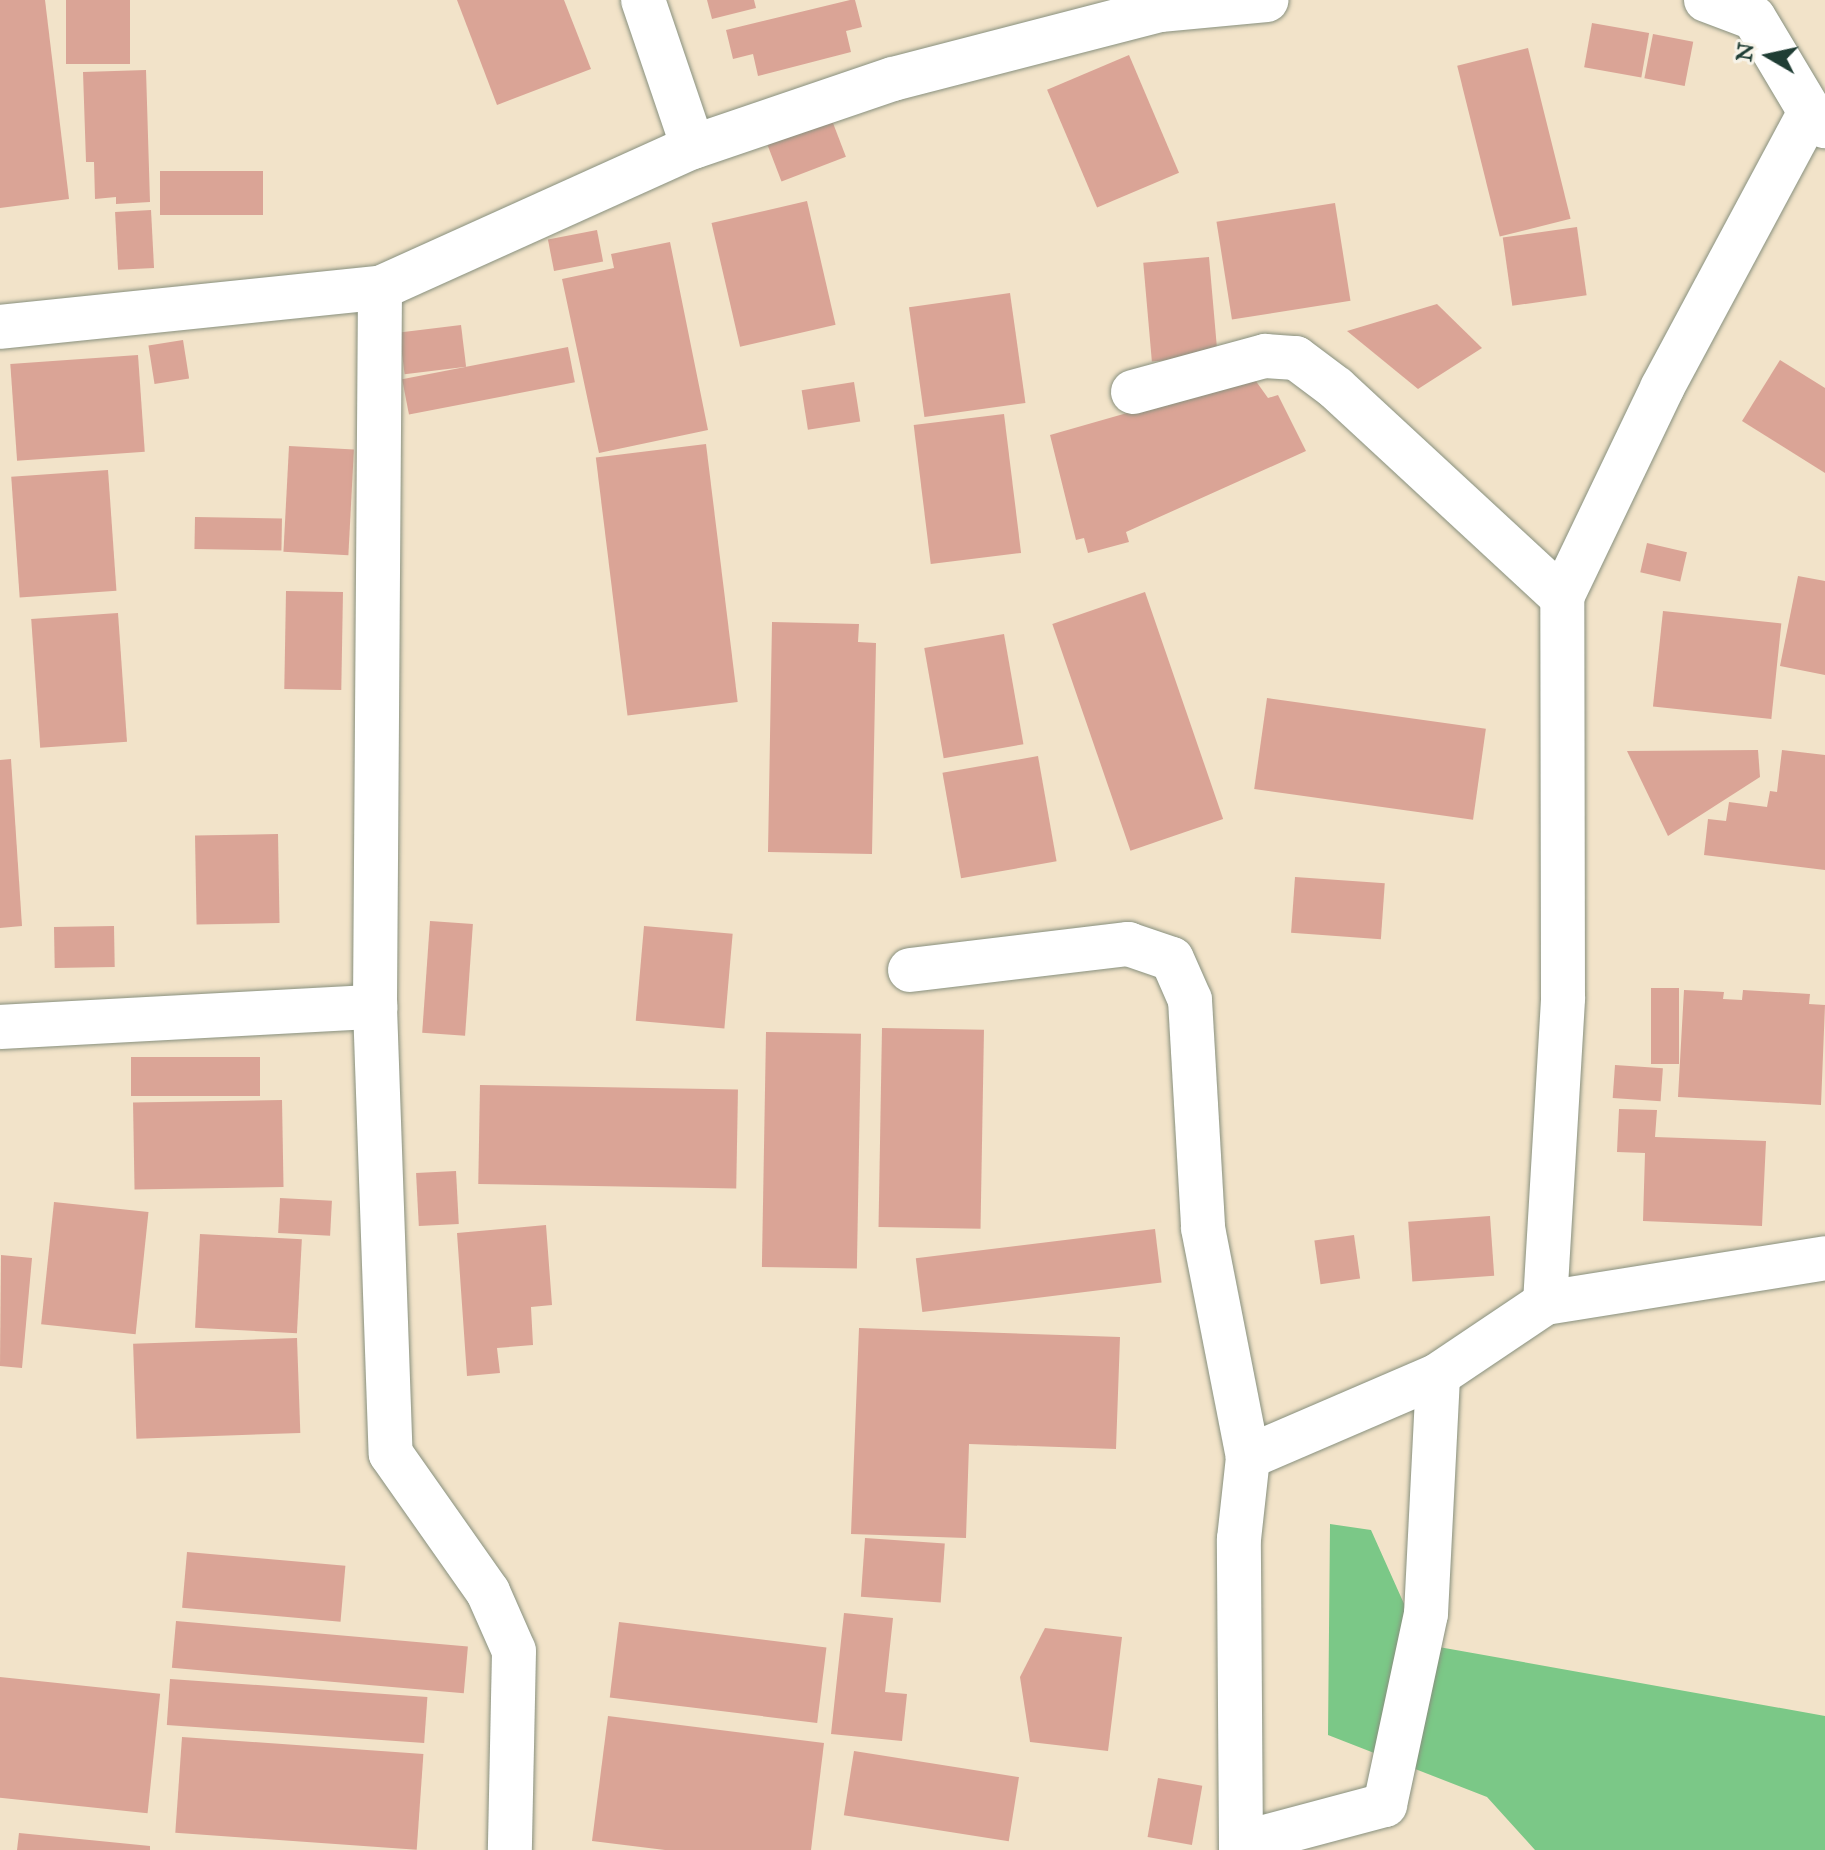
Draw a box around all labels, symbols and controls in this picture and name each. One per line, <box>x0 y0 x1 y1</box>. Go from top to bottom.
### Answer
north arrow <box>1729 16 1809 96</box>
text: N <box>1730 41 1760 64</box>

